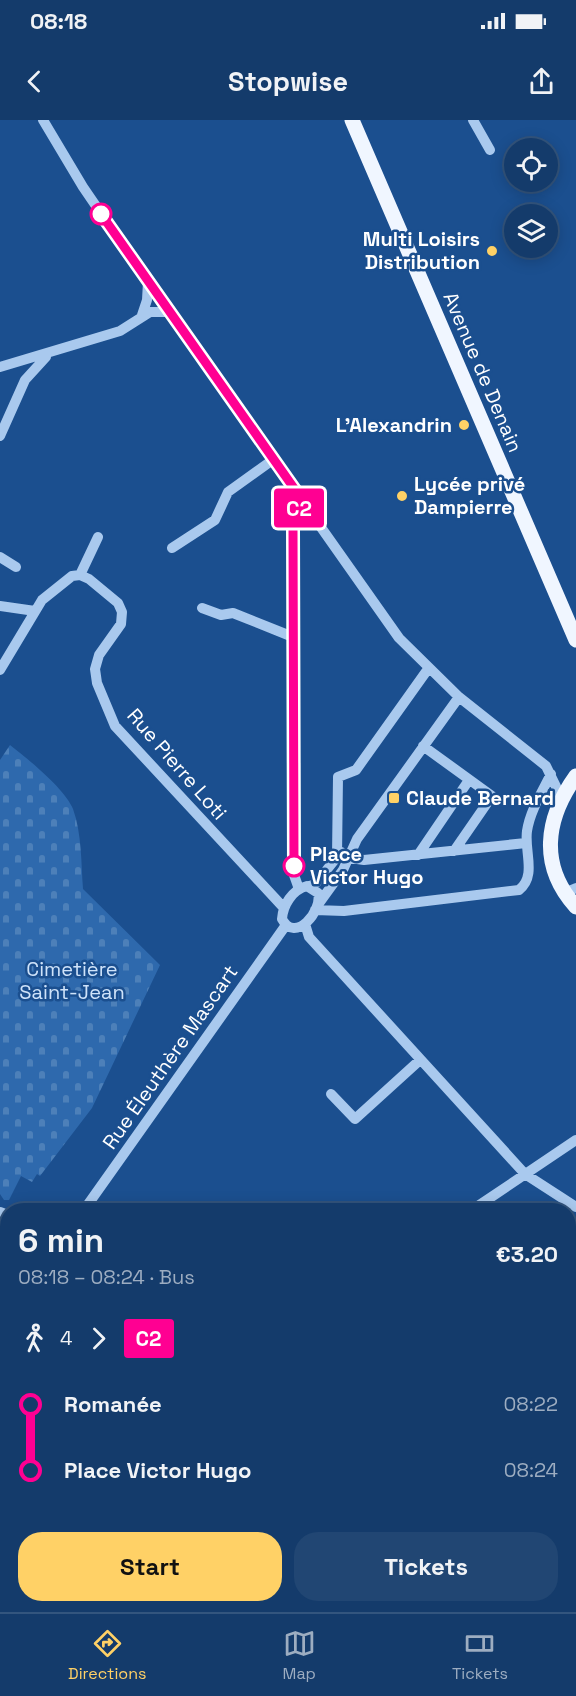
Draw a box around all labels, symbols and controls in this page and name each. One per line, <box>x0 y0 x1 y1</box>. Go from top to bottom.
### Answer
text: 08:18 <box>30 7 87 35</box>
text: Stopwise <box>228 64 348 99</box>
icon: back <box>18 65 51 98</box>
icon: share <box>525 65 558 98</box>
map controls <box>504 138 558 258</box>
button: locate <box>504 138 558 192</box>
unlabelled marker <box>90 203 112 225</box>
button: layers <box>504 204 558 258</box>
place label: Multi Loisirs Distribution <box>363 226 480 275</box>
marker: Multi Loisirs Distribution <box>485 244 499 258</box>
street label: Avenue de Denain <box>437 288 529 456</box>
place label: L’Alexandrin <box>336 412 452 438</box>
marker: L’Alexandrin <box>457 418 471 432</box>
place label: Lycée privé Dampierre <box>414 471 525 520</box>
line badge: C2 <box>272 488 326 528</box>
marker: Lycée privé Dampierre <box>395 489 409 503</box>
text: C2 <box>286 495 312 522</box>
street label: Rue Pierre Loti <box>122 703 232 825</box>
place label: Claude Bernard <box>406 785 554 811</box>
marker: Claude Bernard <box>387 791 401 805</box>
place label: Place Victor Hugo <box>310 841 424 890</box>
marker: Place Victor Hugo <box>283 855 305 877</box>
park label: Cimetière Saint-Jean <box>19 956 125 1005</box>
street label: Rue Éleuthère Mascart <box>97 960 243 1154</box>
text: 6 min <box>18 1220 104 1262</box>
text: €3.20 <box>496 1240 558 1268</box>
text: 08:18 – 08:24 · Bus <box>18 1264 195 1290</box>
icon: walk <box>18 1322 51 1355</box>
icon: forward <box>82 1322 115 1355</box>
text: 4 <box>60 1325 73 1351</box>
text: C2 <box>136 1325 162 1352</box>
text: Romanée <box>64 1390 162 1418</box>
text: 08:22 <box>504 1391 558 1417</box>
text: Place Victor Hugo <box>64 1456 251 1484</box>
text: 08:24 <box>504 1457 558 1483</box>
button: Start <box>18 1532 282 1601</box>
button: Tickets <box>294 1532 558 1601</box>
tab: Directions <box>68 1627 146 1684</box>
tab: Map <box>283 1627 316 1684</box>
tab: Tickets <box>452 1627 508 1684</box>

